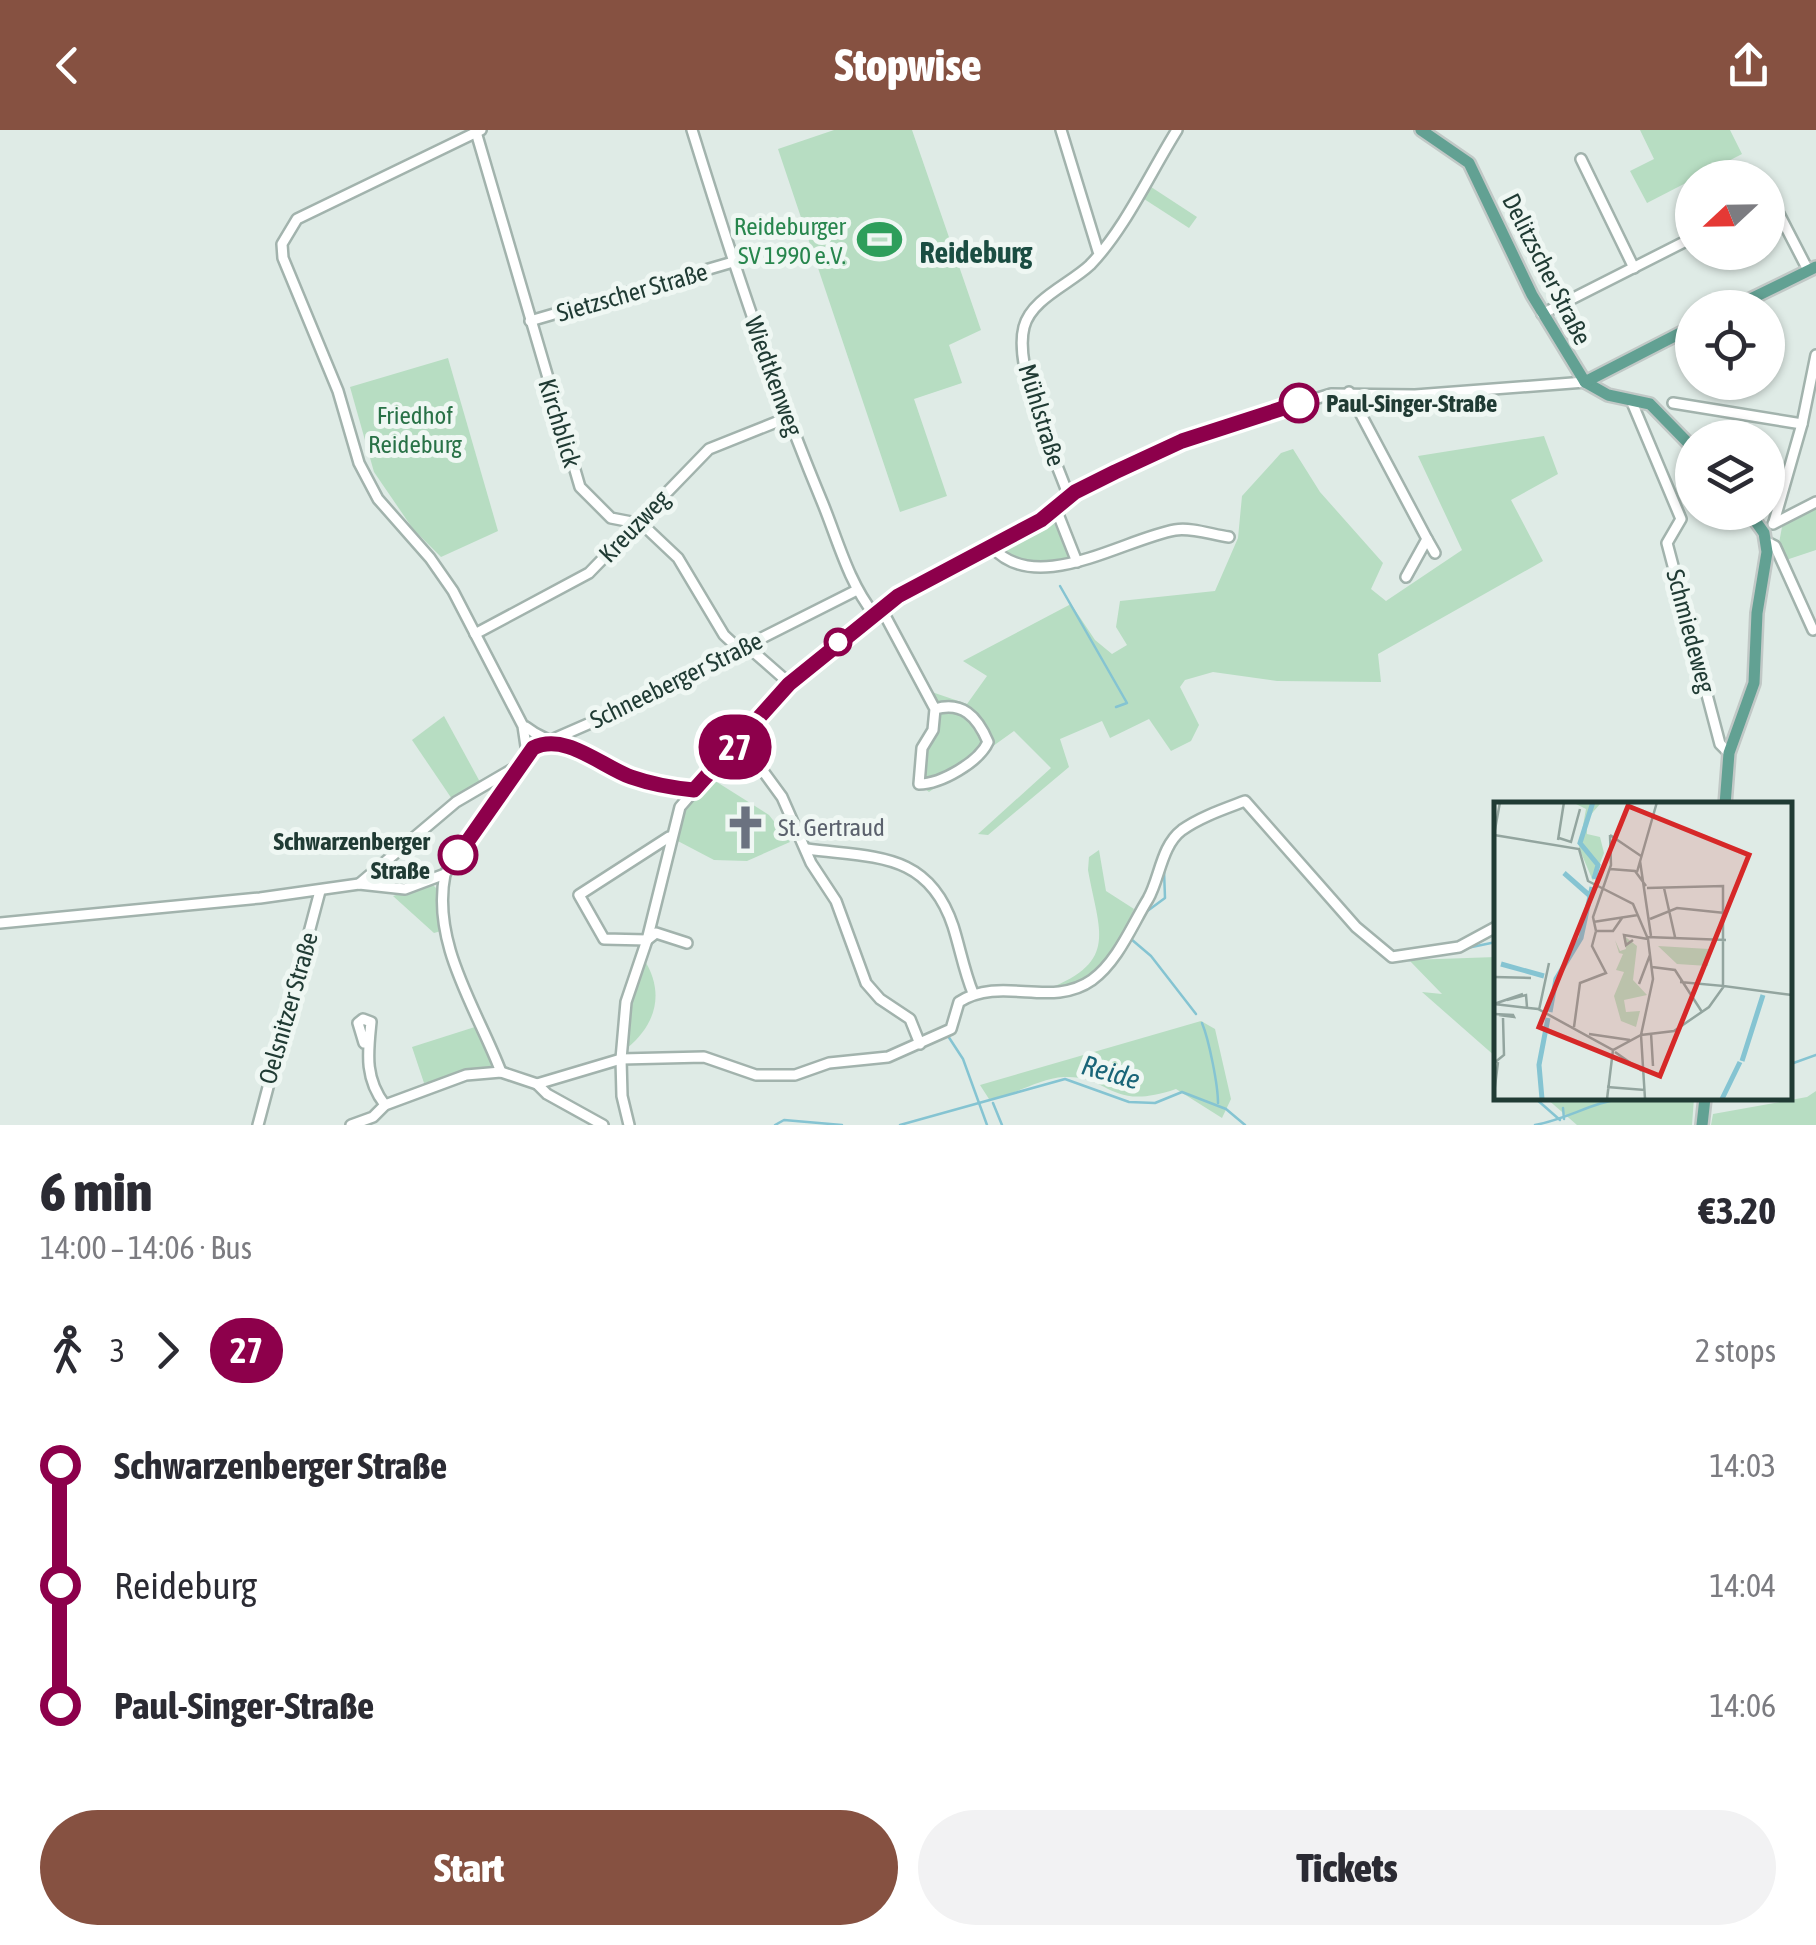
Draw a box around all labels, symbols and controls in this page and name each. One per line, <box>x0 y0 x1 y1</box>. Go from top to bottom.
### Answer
icon: back <box>40 38 95 93</box>
icon: share <box>1721 38 1776 93</box>
text: Stopwise <box>835 39 981 91</box>
north arrow <box>1675 160 1785 270</box>
map controls <box>1675 160 1785 530</box>
street label: Delitzscher Straße <box>1497 189 1597 349</box>
place label: Reideburger SV 1990 e.V. <box>734 212 847 269</box>
sports icon: Reideburger SV 1990 e.V. <box>855 216 903 264</box>
district label: Reideburg <box>920 235 1033 269</box>
street label: Sietzscher Straße <box>553 257 711 327</box>
button: locate <box>1675 290 1785 400</box>
street label: Wiedtkenweg <box>739 313 809 440</box>
street label: Mühlstraße <box>1013 361 1071 469</box>
street label: Kirchblick <box>533 375 587 471</box>
marker: Paul-Singer-Straße <box>1280 384 1318 422</box>
place label: Paul-Singer-Straße <box>1326 389 1497 417</box>
park label: Friedhof Reideburg <box>368 401 462 458</box>
button: layers <box>1675 420 1785 530</box>
street label: Kreuzweg <box>593 484 675 568</box>
street label: Schmiedeweg <box>1661 566 1721 696</box>
street label: Schneeberger Straße <box>585 626 767 734</box>
unlabelled marker <box>825 629 851 655</box>
line badge: 27 <box>690 714 780 780</box>
text: 27 <box>719 727 751 767</box>
inset map <box>1494 802 1791 1100</box>
church icon: St. Gertraud <box>721 803 769 851</box>
place label: St. Gertraud <box>778 813 885 841</box>
place label: Schwarzenberger Straße <box>273 827 431 884</box>
marker: Schwarzenberger Straße <box>439 836 477 874</box>
street label: Oelsnitzer Straße <box>253 929 323 1087</box>
water label: Reide <box>1078 1048 1144 1096</box>
text: 6 min <box>40 1160 152 1223</box>
text: €3.20 <box>1699 1189 1776 1232</box>
text: 14:00 – 14:06 · Bus <box>40 1229 252 1266</box>
icon: walk <box>40 1323 95 1378</box>
icon: forward <box>140 1323 195 1378</box>
text: 27 <box>230 1330 263 1370</box>
text: 3 <box>110 1332 125 1369</box>
text: 2 stops <box>1695 1332 1776 1369</box>
text: Schwarzenberger Straße <box>114 1444 447 1487</box>
text: 14:03 <box>1710 1447 1776 1484</box>
text: Reideburg <box>114 1564 257 1607</box>
text: 14:04 <box>1710 1567 1776 1604</box>
text: Paul-Singer-Straße <box>114 1684 374 1727</box>
text: 14:06 <box>1710 1687 1776 1724</box>
button: Start <box>40 1810 898 1925</box>
button: Tickets <box>918 1810 1776 1925</box>

